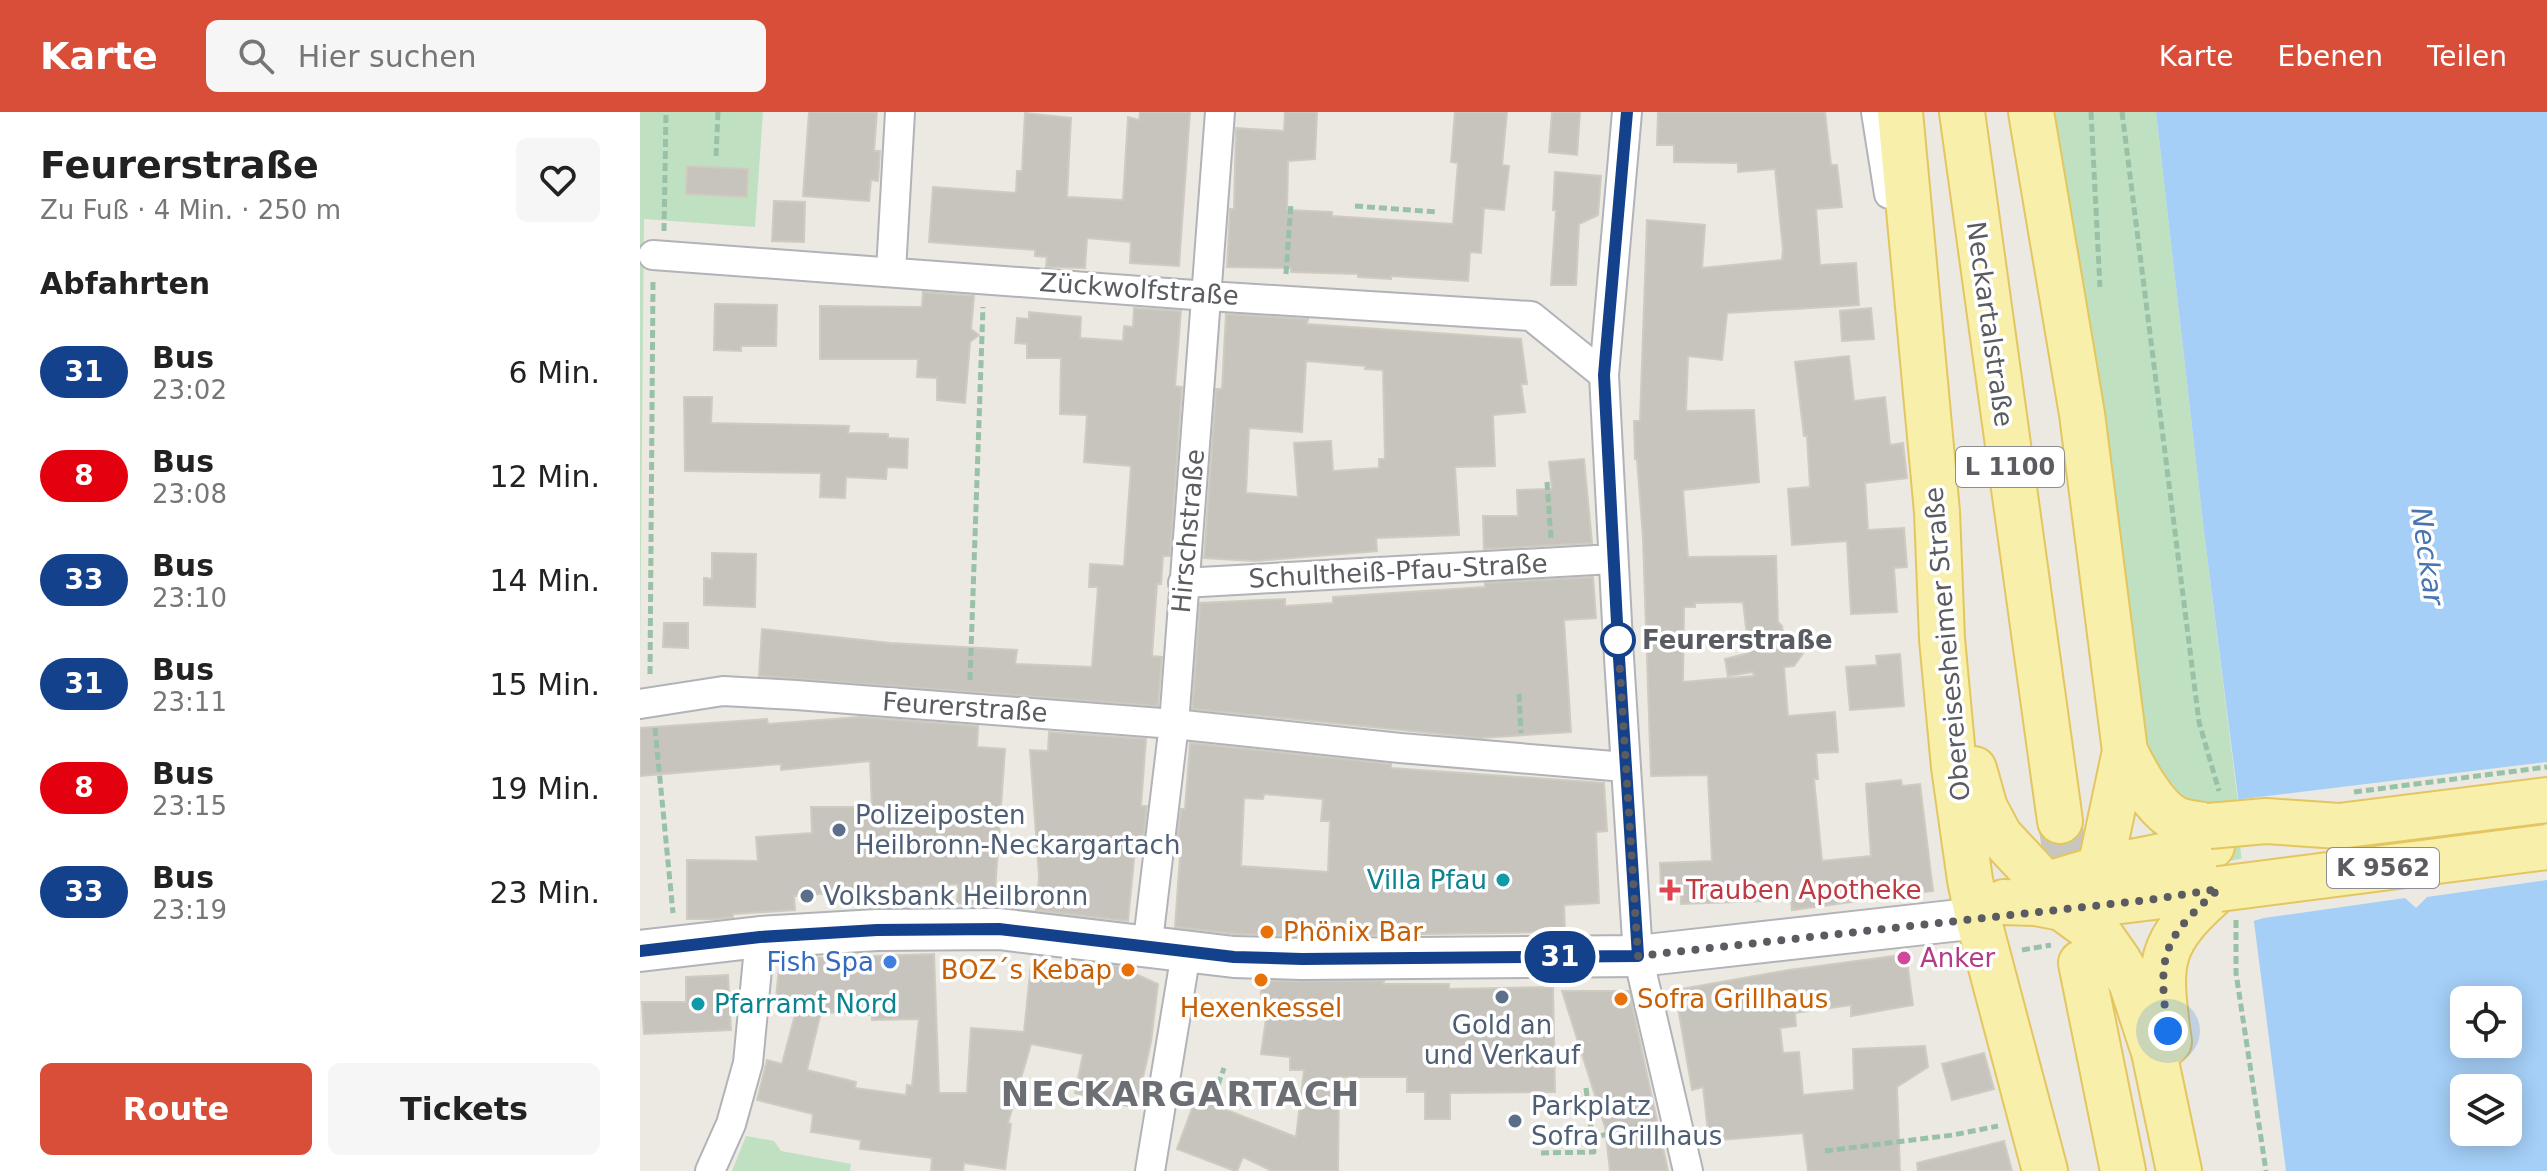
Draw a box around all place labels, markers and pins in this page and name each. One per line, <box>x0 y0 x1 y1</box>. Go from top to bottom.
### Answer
marker: Feurerstraße <box>1601 623 1635 657</box>
place label: Feurerstraße <box>1642 625 1833 655</box>
place label: Polizeiposten Heilbronn-Neckargartach <box>855 800 1180 860</box>
marker: Polizeiposten Heilbronn-Neckargartach <box>830 821 848 839</box>
place label: Villa Pfau <box>1367 865 1487 895</box>
marker: Villa Pfau <box>1494 871 1512 889</box>
place label: Trauben Apotheke <box>1685 875 1921 905</box>
place label: Volksbank Heilbronn <box>823 881 1088 911</box>
marker: Trauben Apotheke <box>1661 881 1679 899</box>
marker: Volksbank Heilbronn <box>798 887 816 905</box>
place label: Phönix Bar <box>1283 917 1423 947</box>
marker: Phönix Bar <box>1258 923 1276 941</box>
place label: Anker <box>1920 943 1995 973</box>
place label: Fish Spa <box>766 947 874 977</box>
marker: Anker <box>1895 949 1913 967</box>
marker: Fish Spa <box>881 953 899 971</box>
place label: BOZ´s Kebap <box>941 955 1112 985</box>
marker: BOZ´s Kebap <box>1119 961 1137 979</box>
marker: Hexenkessel <box>1252 971 1270 989</box>
place label: Sofra Grillhaus <box>1637 984 1828 1014</box>
marker: Gold an und Verkauf <box>1493 988 1511 1006</box>
place label: Pfarramt Nord <box>714 989 898 1019</box>
marker: Sofra Grillhaus <box>1612 990 1630 1008</box>
place label: Hexenkessel <box>1180 993 1342 1023</box>
marker: Pfarramt Nord <box>689 995 707 1013</box>
place label: Gold an und Verkauf <box>1424 1010 1581 1070</box>
place label: Parkplatz Sofra Grillhaus <box>1531 1091 1722 1151</box>
marker: Parkplatz Sofra Grillhaus <box>1506 1112 1524 1130</box>

